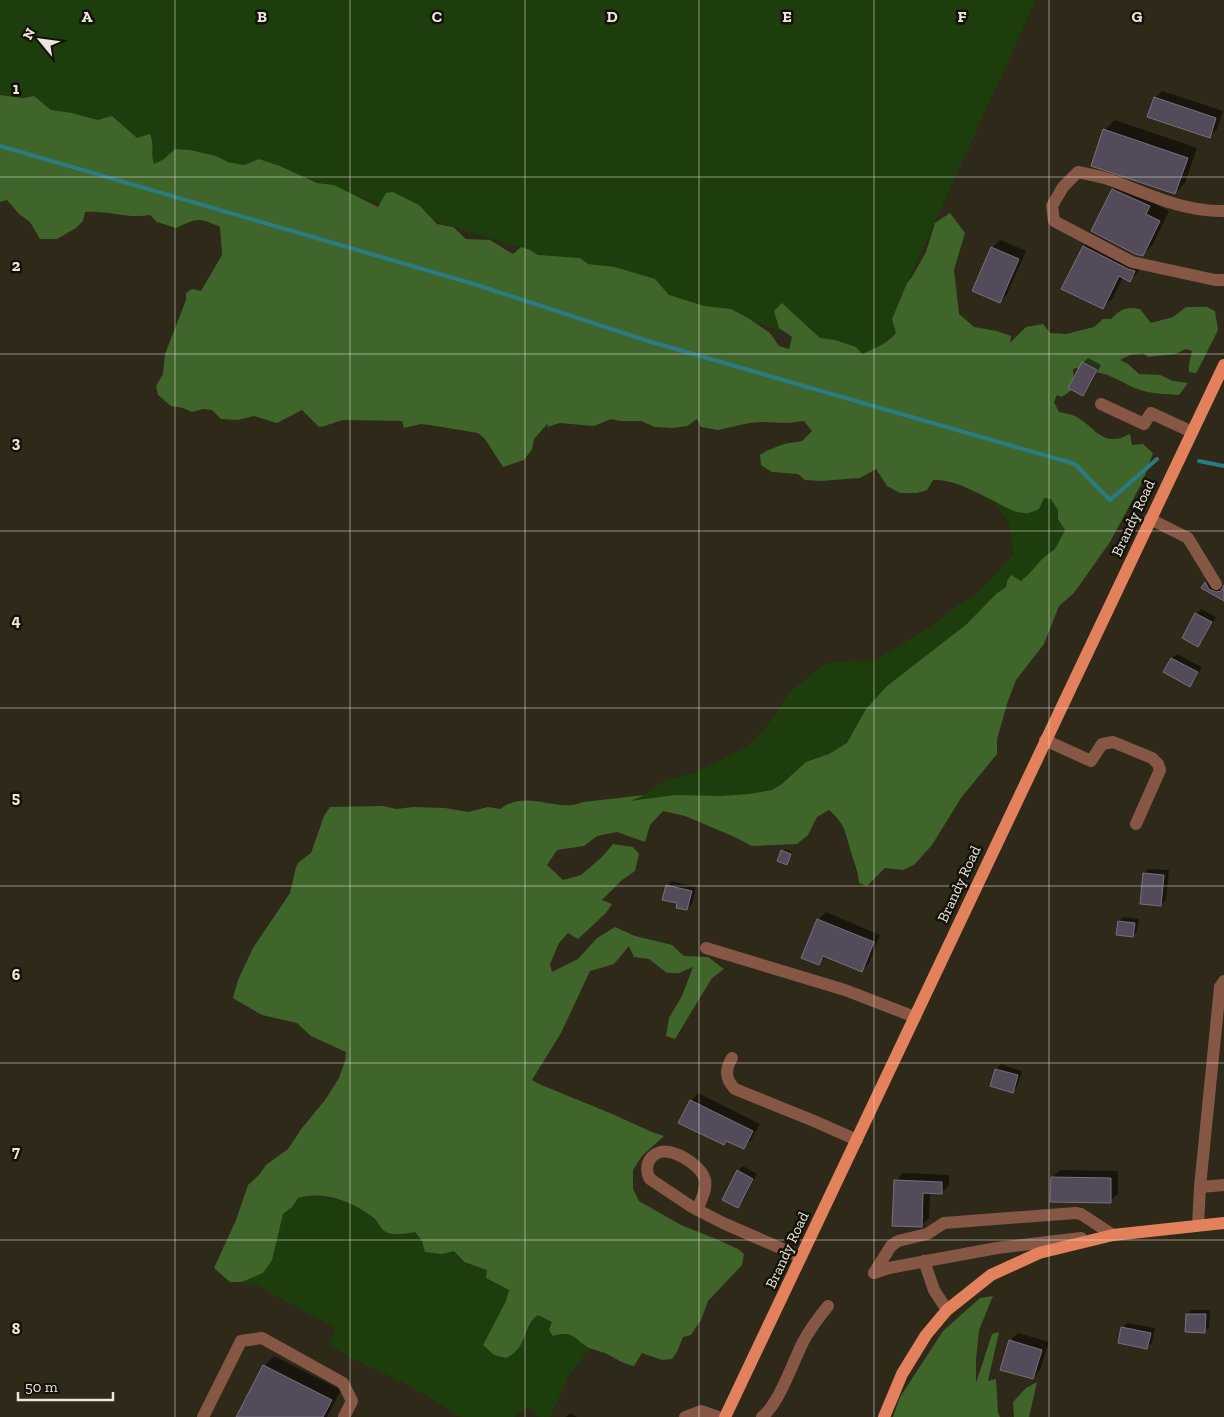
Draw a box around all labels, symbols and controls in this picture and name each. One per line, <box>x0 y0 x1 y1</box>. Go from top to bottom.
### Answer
text: A <box>82 7 93 26</box>
text: B <box>257 7 267 26</box>
text: C <box>432 7 442 26</box>
text: D <box>606 7 618 26</box>
text: E <box>782 7 792 26</box>
text: F <box>957 7 967 26</box>
text: G <box>1132 7 1143 26</box>
north arrow <box>15 15 65 65</box>
text: N <box>19 25 39 43</box>
text: 1 <box>13 79 20 98</box>
text: 2 <box>12 256 21 275</box>
text: 3 <box>12 433 21 452</box>
street label: Brandy Road <box>1107 476 1159 559</box>
text: 4 <box>11 611 21 630</box>
text: 5 <box>12 788 20 807</box>
street label: Brandy Road <box>933 842 985 925</box>
text: 6 <box>12 965 21 984</box>
text: 7 <box>12 1142 20 1161</box>
street label: Brandy Road <box>761 1208 813 1291</box>
text: 8 <box>12 1319 21 1338</box>
scale bar <box>18 1370 112 1402</box>
text: 50 m <box>25 1378 58 1396</box>

